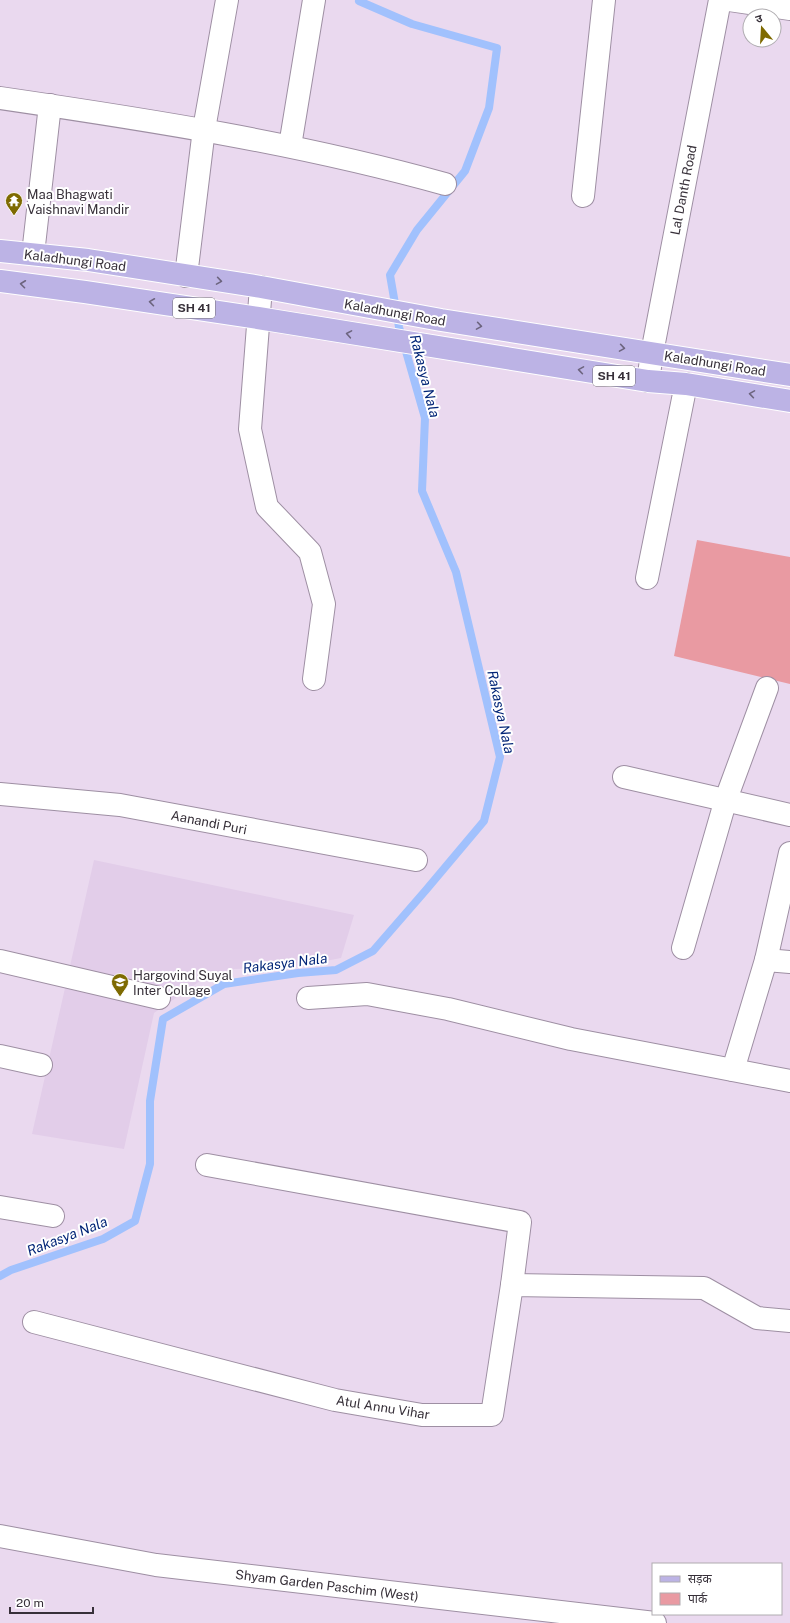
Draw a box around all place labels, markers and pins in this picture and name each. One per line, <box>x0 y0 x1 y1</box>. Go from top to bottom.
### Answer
place label: Maa Bhagwati Vaishnavi Mandir <box>27 187 129 217</box>
temple icon: Maa Bhagwati Vaishnavi Mandir <box>4 191 24 216</box>
place label: Hargovind Suyal Inter Collage <box>133 968 233 998</box>
school or university icon: Hargovind Suyal Inter Collage <box>110 972 130 997</box>

